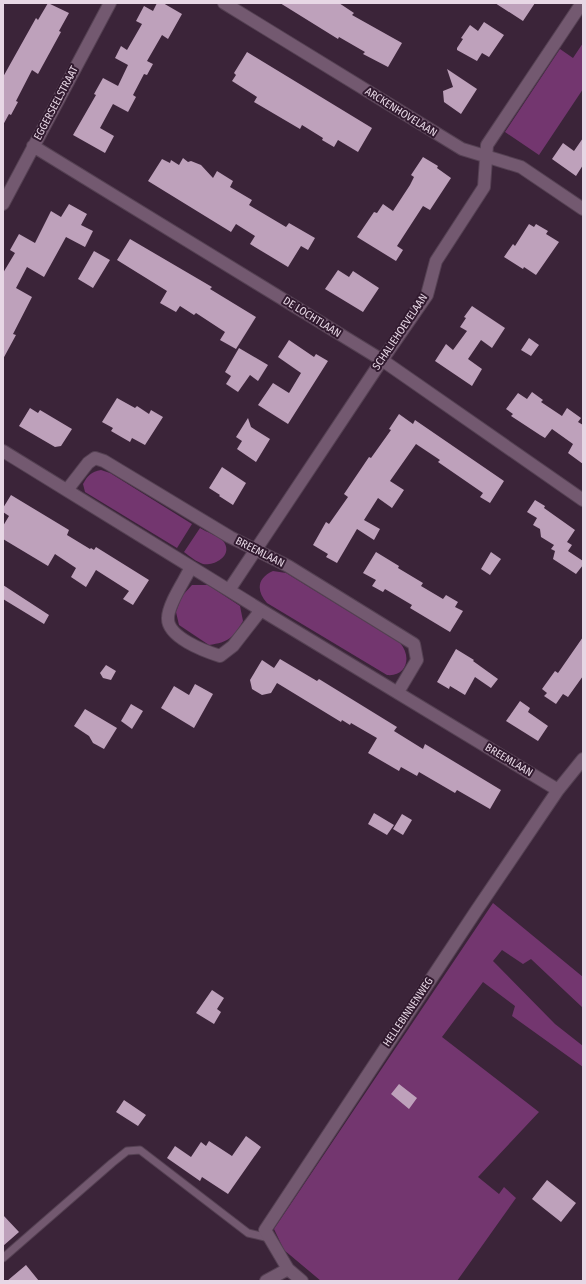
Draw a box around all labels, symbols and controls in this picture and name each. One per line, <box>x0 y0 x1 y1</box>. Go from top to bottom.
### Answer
street label: EGGERSEELSTRAAT <box>31 63 81 142</box>
street label: ARCKENHOVELAAN <box>363 85 439 139</box>
street label: SCHALIEHOEVELAAN <box>370 291 430 373</box>
street label: DE LOCHTLAAN <box>281 294 343 340</box>
street label: BREEMLAAN <box>233 534 287 570</box>
street label: BREEMLAAN <box>483 741 535 779</box>
street label: HELLEBINNENWEG <box>380 975 436 1049</box>

